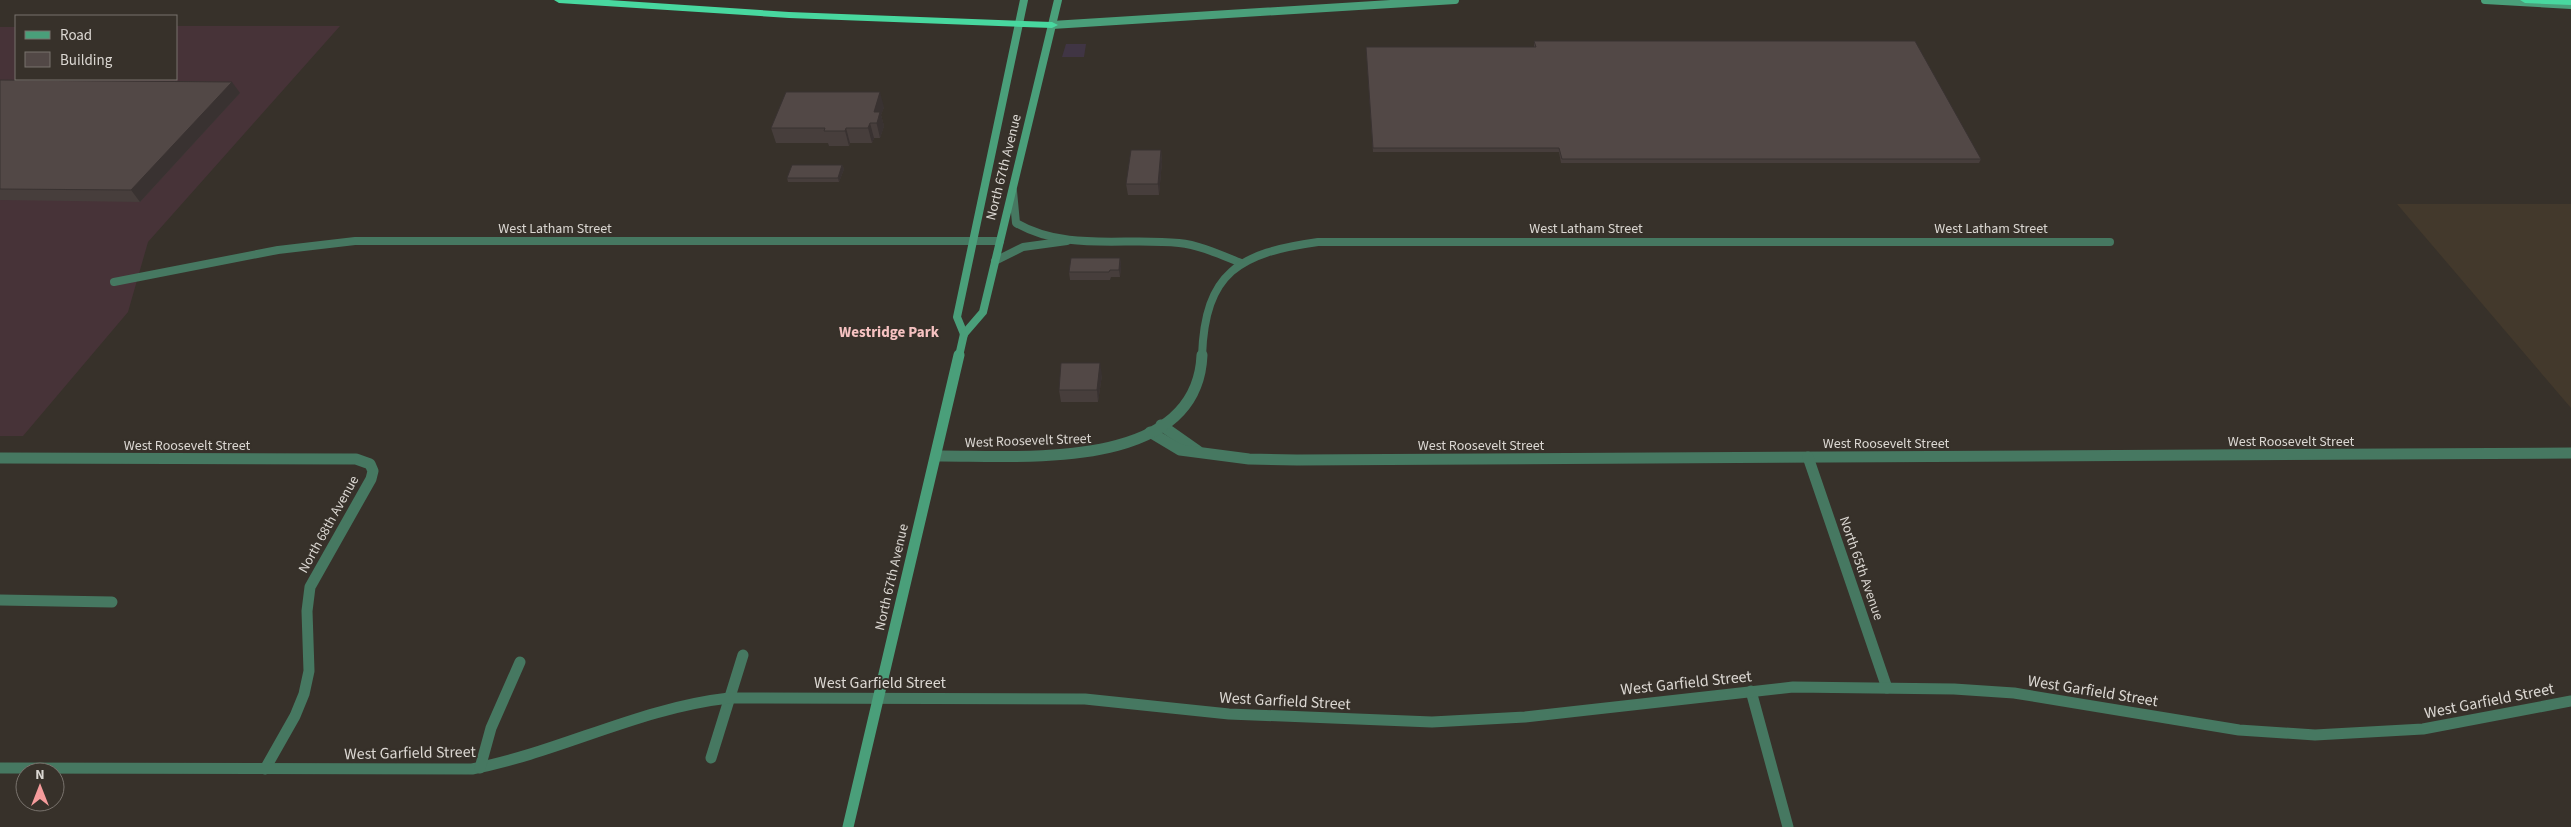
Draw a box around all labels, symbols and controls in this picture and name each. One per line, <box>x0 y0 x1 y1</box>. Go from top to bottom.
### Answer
legend <box>15 15 178 80</box>
text: Road <box>60 25 92 46</box>
text: Building <box>60 50 113 71</box>
street label: North 67th Avenue <box>981 112 1027 222</box>
street label: West Latham Street <box>498 219 612 239</box>
street label: West Latham Street <box>1529 219 1643 239</box>
street label: West Latham Street <box>1934 219 2048 239</box>
district label: Westridge Park <box>839 322 940 343</box>
street label: West Roosevelt Street <box>964 429 1092 453</box>
street label: West Roosevelt Street <box>2228 432 2355 452</box>
street label: West Roosevelt Street <box>1823 434 1950 454</box>
street label: West Roosevelt Street <box>124 436 251 456</box>
street label: West Roosevelt Street <box>1418 436 1545 456</box>
street label: North 68th Avenue <box>294 472 364 577</box>
street label: North 65th Avenue <box>1834 514 1888 623</box>
street label: North 67th Avenue <box>870 522 914 633</box>
street label: West Garfield Street <box>1619 665 1753 701</box>
street label: West Garfield Street <box>2026 670 2160 712</box>
street label: West Garfield Street <box>814 672 946 694</box>
street label: West Garfield Street <box>2422 677 2557 724</box>
street label: West Garfield Street <box>1219 687 1352 715</box>
street label: West Garfield Street <box>344 741 477 765</box>
north arrow <box>15 762 65 812</box>
text: N <box>35 765 45 785</box>

